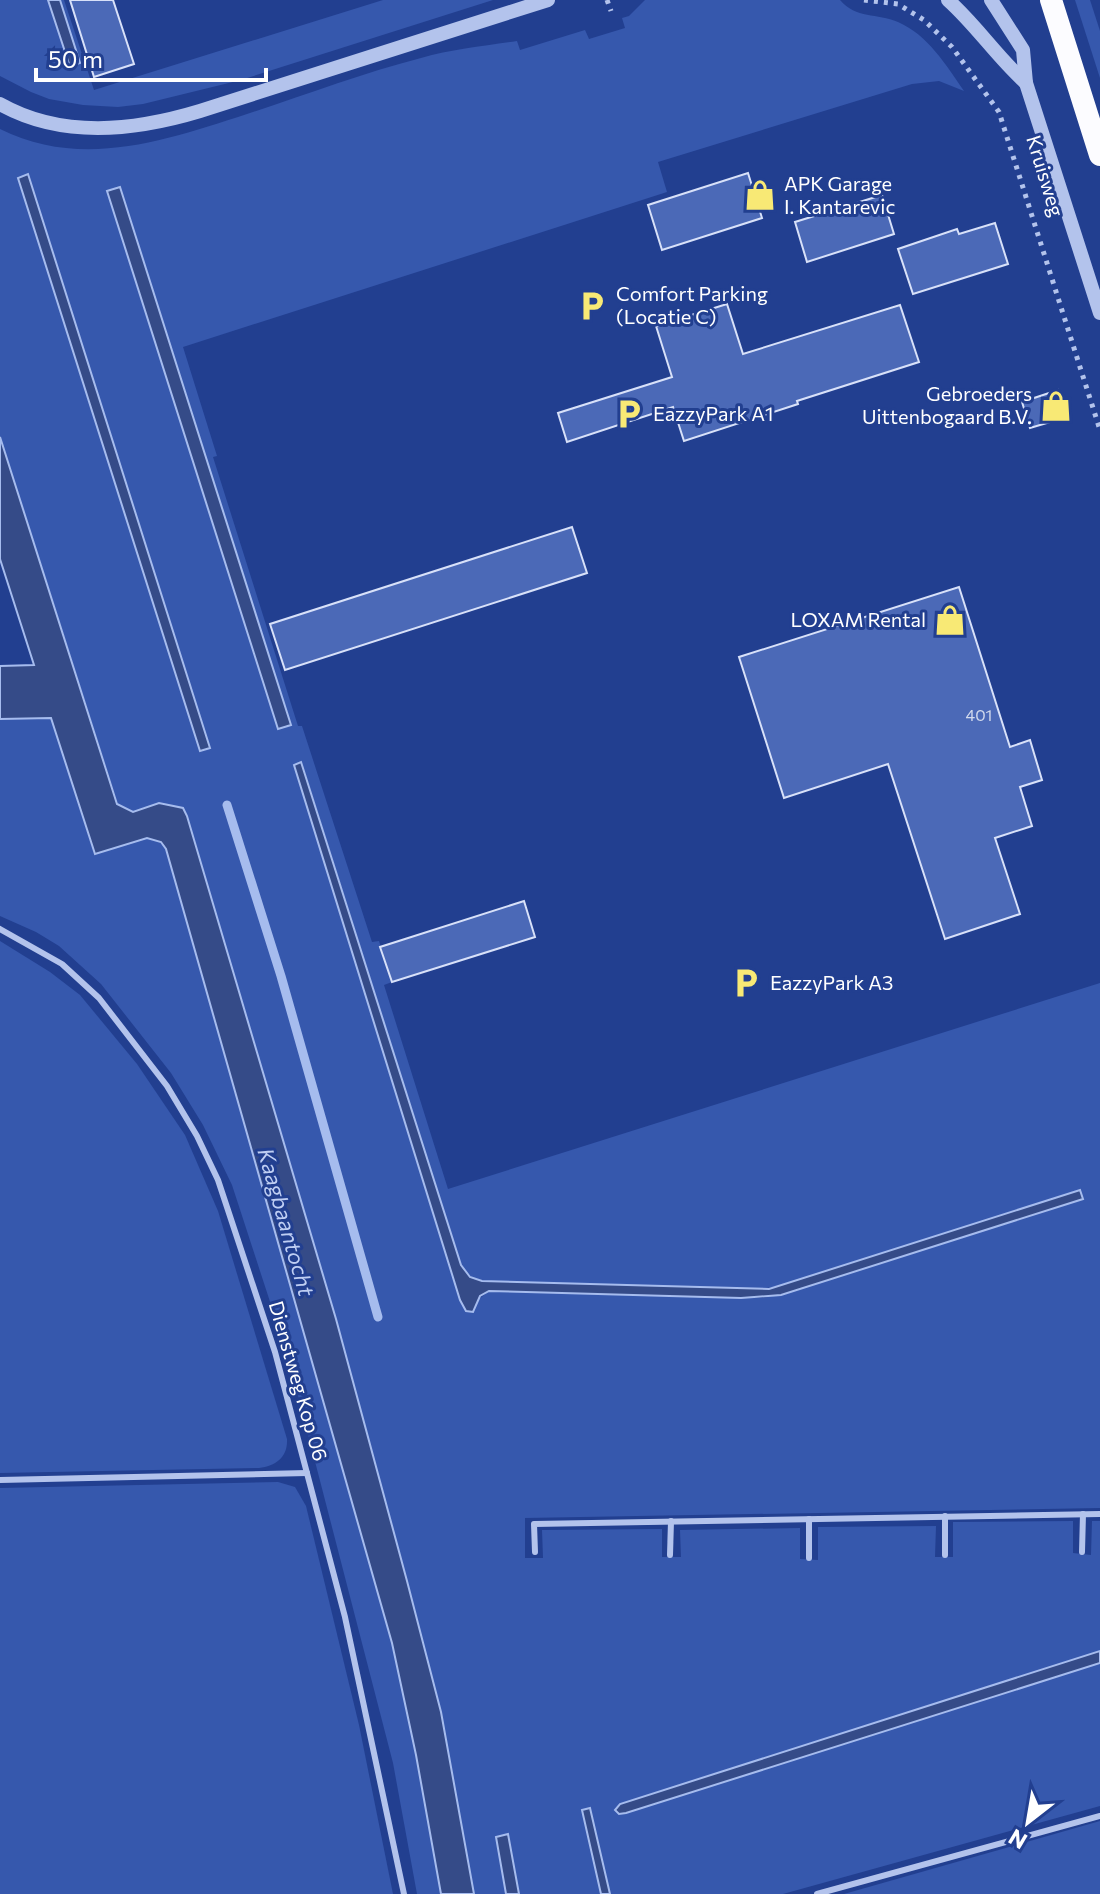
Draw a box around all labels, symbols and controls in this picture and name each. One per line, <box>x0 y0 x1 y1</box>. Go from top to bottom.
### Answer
scale bar <box>36 32 266 82</box>
text: 50 m <box>48 44 103 73</box>
street label: Kruisweg <box>1022 132 1070 219</box>
place label: APK Garage I. Kantarevic <box>784 171 895 218</box>
shop icon: APK Garage I. Kantarevic <box>743 178 777 212</box>
place label: Comfort Parking (Locatie C) <box>616 281 768 328</box>
parking icon: Comfort Parking (Locatie C) <box>575 289 609 323</box>
place label: Gebroeders Uittenbogaard B.V. <box>862 381 1032 428</box>
shop icon: Gebroeders Uittenbogaard B.V. <box>1039 389 1073 423</box>
parking icon: EazzyPark A1 <box>612 397 646 431</box>
place label: EazzyPark A1 <box>653 401 774 425</box>
shop icon: LOXAM Rental <box>933 603 967 637</box>
place label: LOXAM Rental <box>790 607 926 631</box>
house number: 401 <box>966 705 992 724</box>
parking icon: EazzyPark A3 <box>729 966 763 1000</box>
place label: EazzyPark A3 <box>770 970 893 994</box>
water label: Kaagbaantocht <box>252 1145 321 1300</box>
street label: Dienstweg Kop 06 <box>265 1298 333 1464</box>
north arrow <box>988 1782 1068 1862</box>
text: N <box>1003 1824 1031 1855</box>

